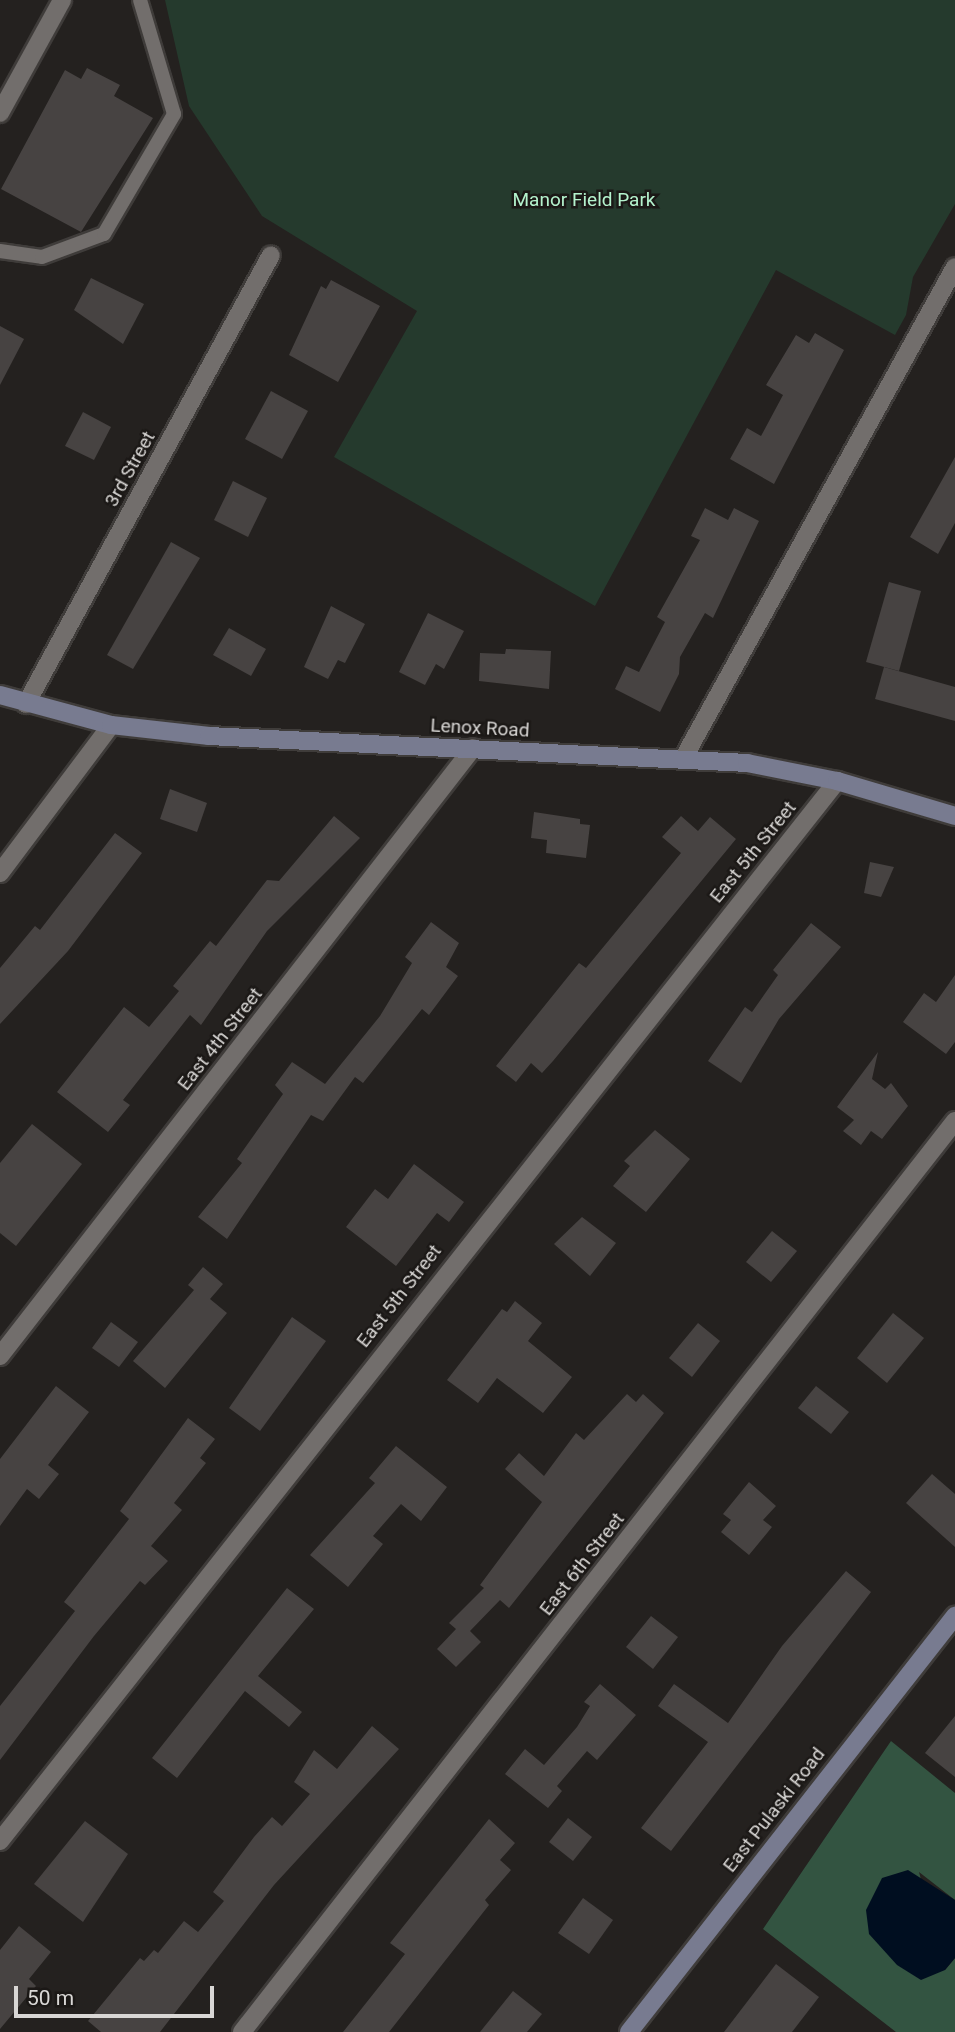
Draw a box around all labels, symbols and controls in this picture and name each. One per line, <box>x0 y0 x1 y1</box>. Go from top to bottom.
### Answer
park label: Manor Field Park <box>513 189 655 211</box>
street label: 3rd Street <box>100 427 160 511</box>
street label: Lenox Road <box>430 714 530 742</box>
street label: East 5th Street <box>705 797 801 907</box>
street label: East 4th Street <box>173 983 267 1095</box>
street label: East 5th Street <box>352 1240 446 1352</box>
street label: East 6th Street <box>535 1508 629 1620</box>
street label: East Pulaski Road <box>718 1743 830 1877</box>
scale bar <box>18 1972 217 2016</box>
text: 50 m <box>27 1986 74 2010</box>

